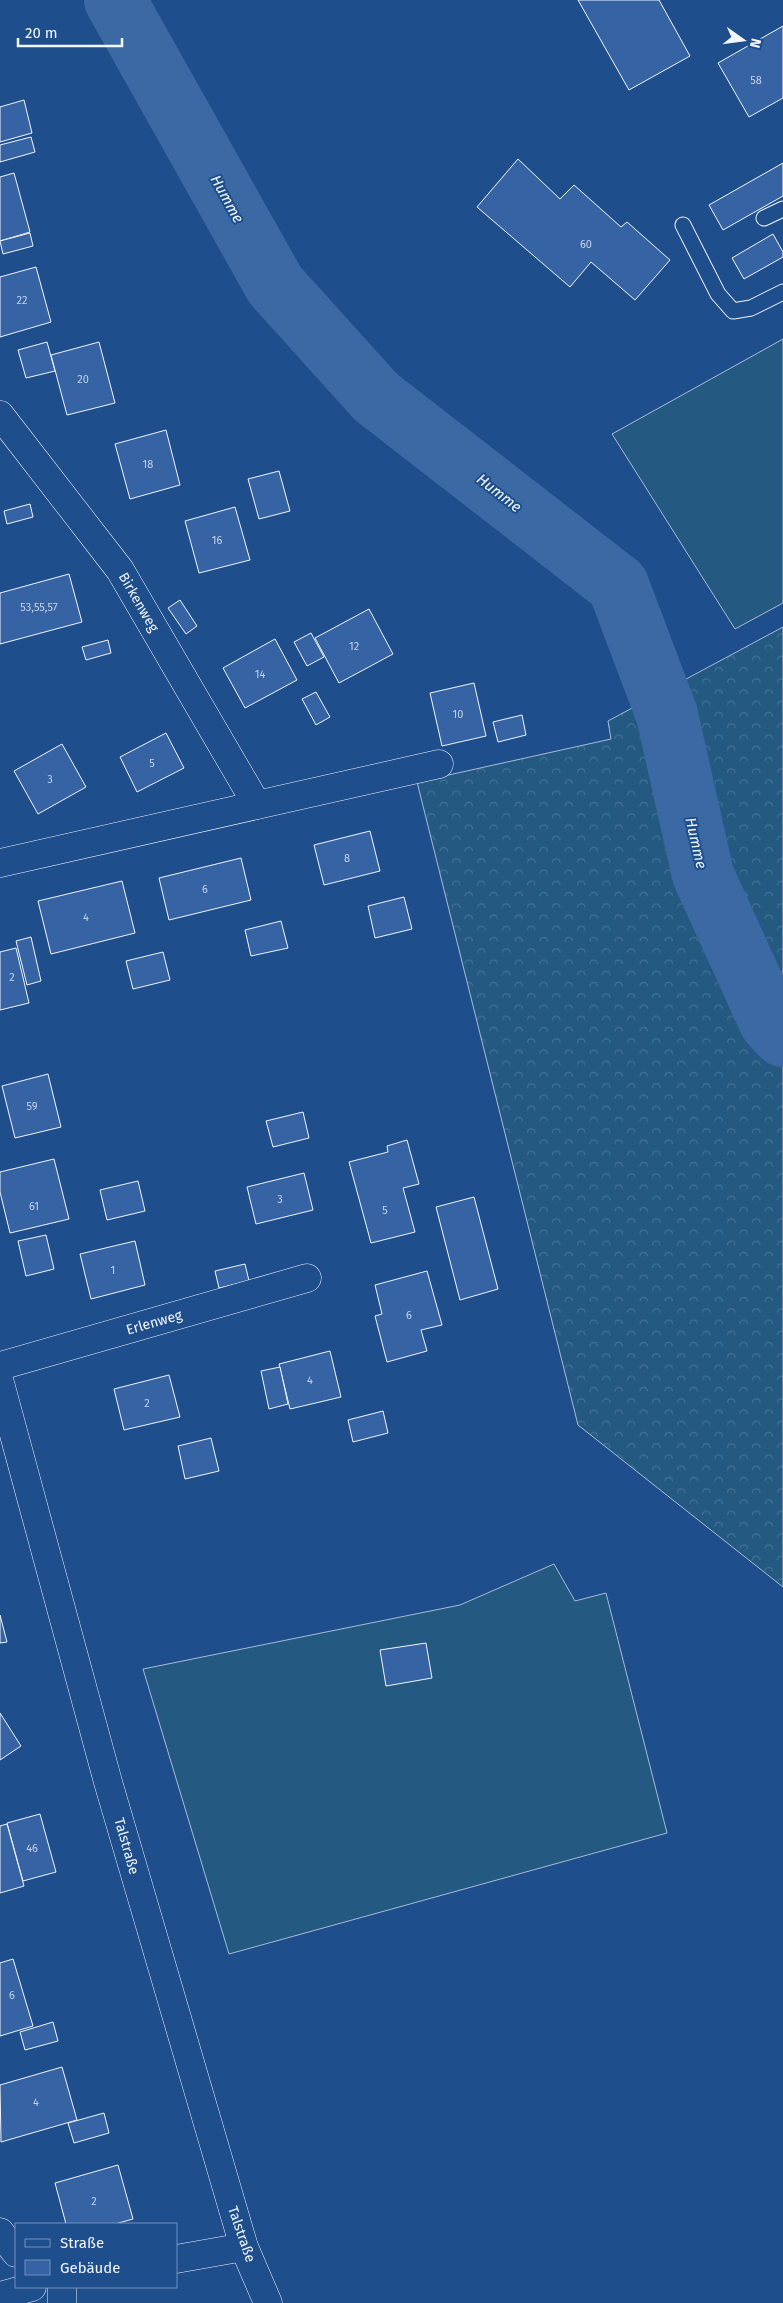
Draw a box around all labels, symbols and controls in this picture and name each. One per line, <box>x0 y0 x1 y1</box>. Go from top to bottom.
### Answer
scale bar <box>18 15 121 47</box>
north arrow <box>718 15 768 65</box>
text: 20 m <box>25 24 58 42</box>
text: N <box>746 36 765 50</box>
house number: 58 <box>750 74 762 87</box>
water label: Humme <box>207 172 248 226</box>
house number: 60 <box>580 238 592 251</box>
house number: 22 <box>17 294 27 307</box>
house number: 20 <box>77 373 89 386</box>
house number: 18 <box>143 458 153 471</box>
water label: Humme <box>473 470 525 516</box>
house number: 16 <box>212 534 222 547</box>
street label: Birkenweg <box>115 570 163 636</box>
house number: 53,55,57 <box>20 601 58 614</box>
house number: 12 <box>349 640 359 653</box>
house number: 14 <box>255 668 265 681</box>
house number: 10 <box>453 708 463 721</box>
house number: 5 <box>149 757 155 770</box>
house number: 3 <box>47 773 53 786</box>
water label: Humme <box>681 816 711 871</box>
house number: 8 <box>344 852 350 865</box>
house number: 6 <box>202 883 208 896</box>
house number: 4 <box>83 911 89 924</box>
house number: 2 <box>9 971 15 984</box>
house number: 59 <box>26 1100 38 1113</box>
house number: 3 <box>277 1193 283 1206</box>
house number: 61 <box>29 1200 39 1213</box>
house number: 5 <box>382 1204 388 1217</box>
house number: 1 <box>111 1264 115 1277</box>
street label: Erlenweg <box>124 1306 185 1339</box>
house number: 6 <box>406 1309 412 1322</box>
house number: 4 <box>307 1374 313 1387</box>
house number: 2 <box>144 1397 150 1410</box>
street label: Talstraße <box>110 1816 143 1876</box>
house number: 46 <box>26 1842 38 1855</box>
house number: 6 <box>9 1989 15 2002</box>
house number: 4 <box>33 2096 39 2109</box>
house number: 2 <box>91 2195 97 2208</box>
street label: Talstraße <box>224 2204 259 2264</box>
legend <box>15 2223 178 2288</box>
text: Straße <box>60 2234 104 2252</box>
text: Gebäude <box>60 2259 120 2277</box>

